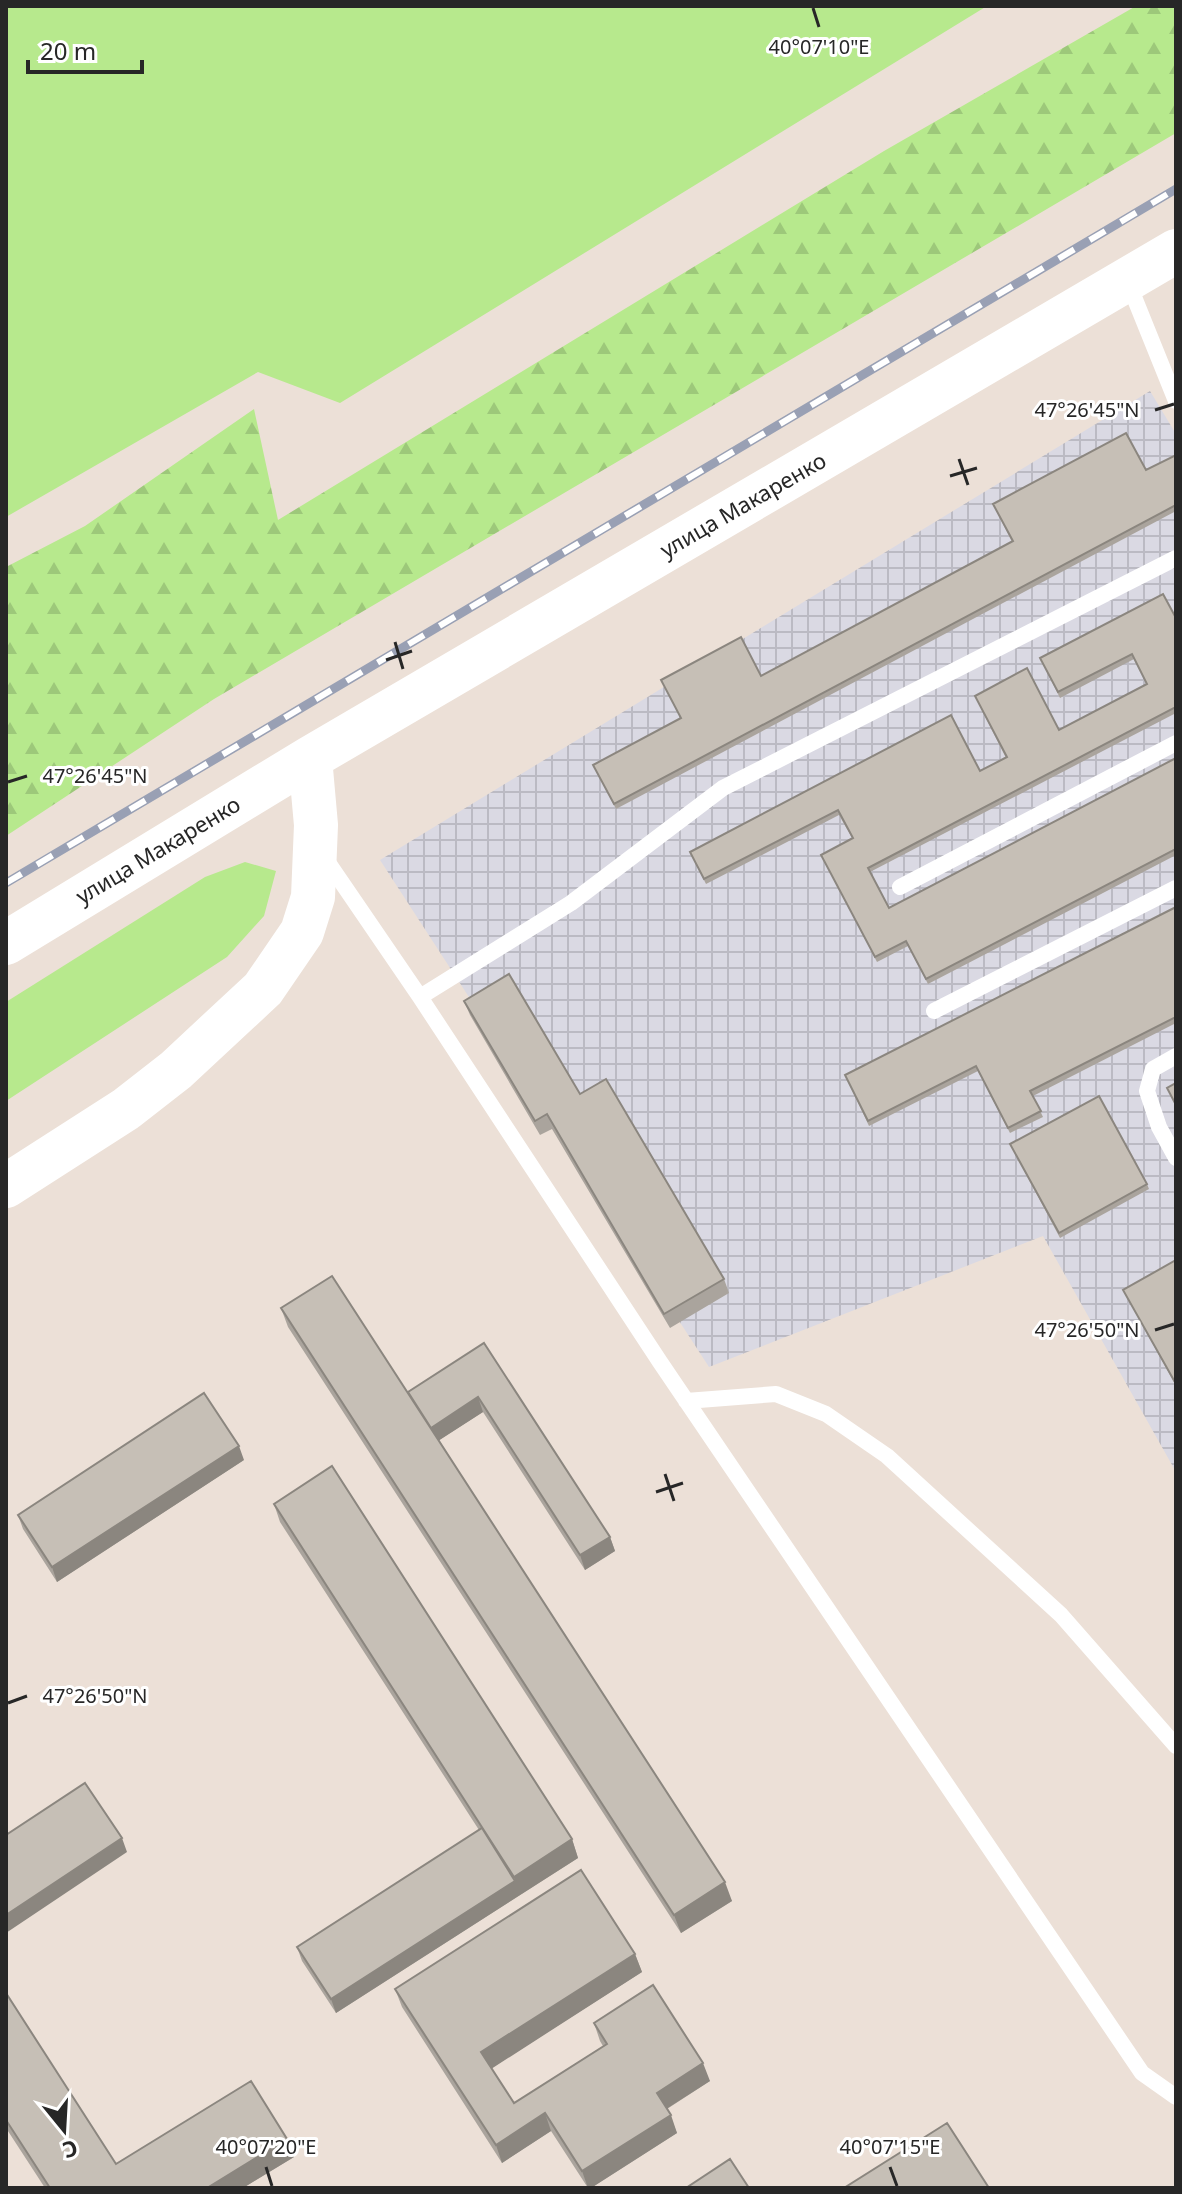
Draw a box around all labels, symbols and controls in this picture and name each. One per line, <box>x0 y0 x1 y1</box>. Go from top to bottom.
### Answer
scale bar <box>28 24 142 74</box>
text: 40°07'10"E <box>769 33 869 60</box>
text: 20 m <box>40 34 96 67</box>
text: 47°26'45"N <box>1034 396 1140 423</box>
street label: улица Макаренко <box>654 444 831 564</box>
text: 47°26'45"N <box>42 762 148 789</box>
street label: улица Макаренко <box>70 788 245 910</box>
text: 47°26'50"N <box>1034 1316 1140 1343</box>
text: 47°26'50"N <box>42 1682 148 1709</box>
north arrow <box>24 2090 104 2170</box>
text: 40°07'20"E <box>216 2133 316 2160</box>
text: 40°07'15"E <box>840 2133 940 2160</box>
text: С <box>59 2134 82 2166</box>

